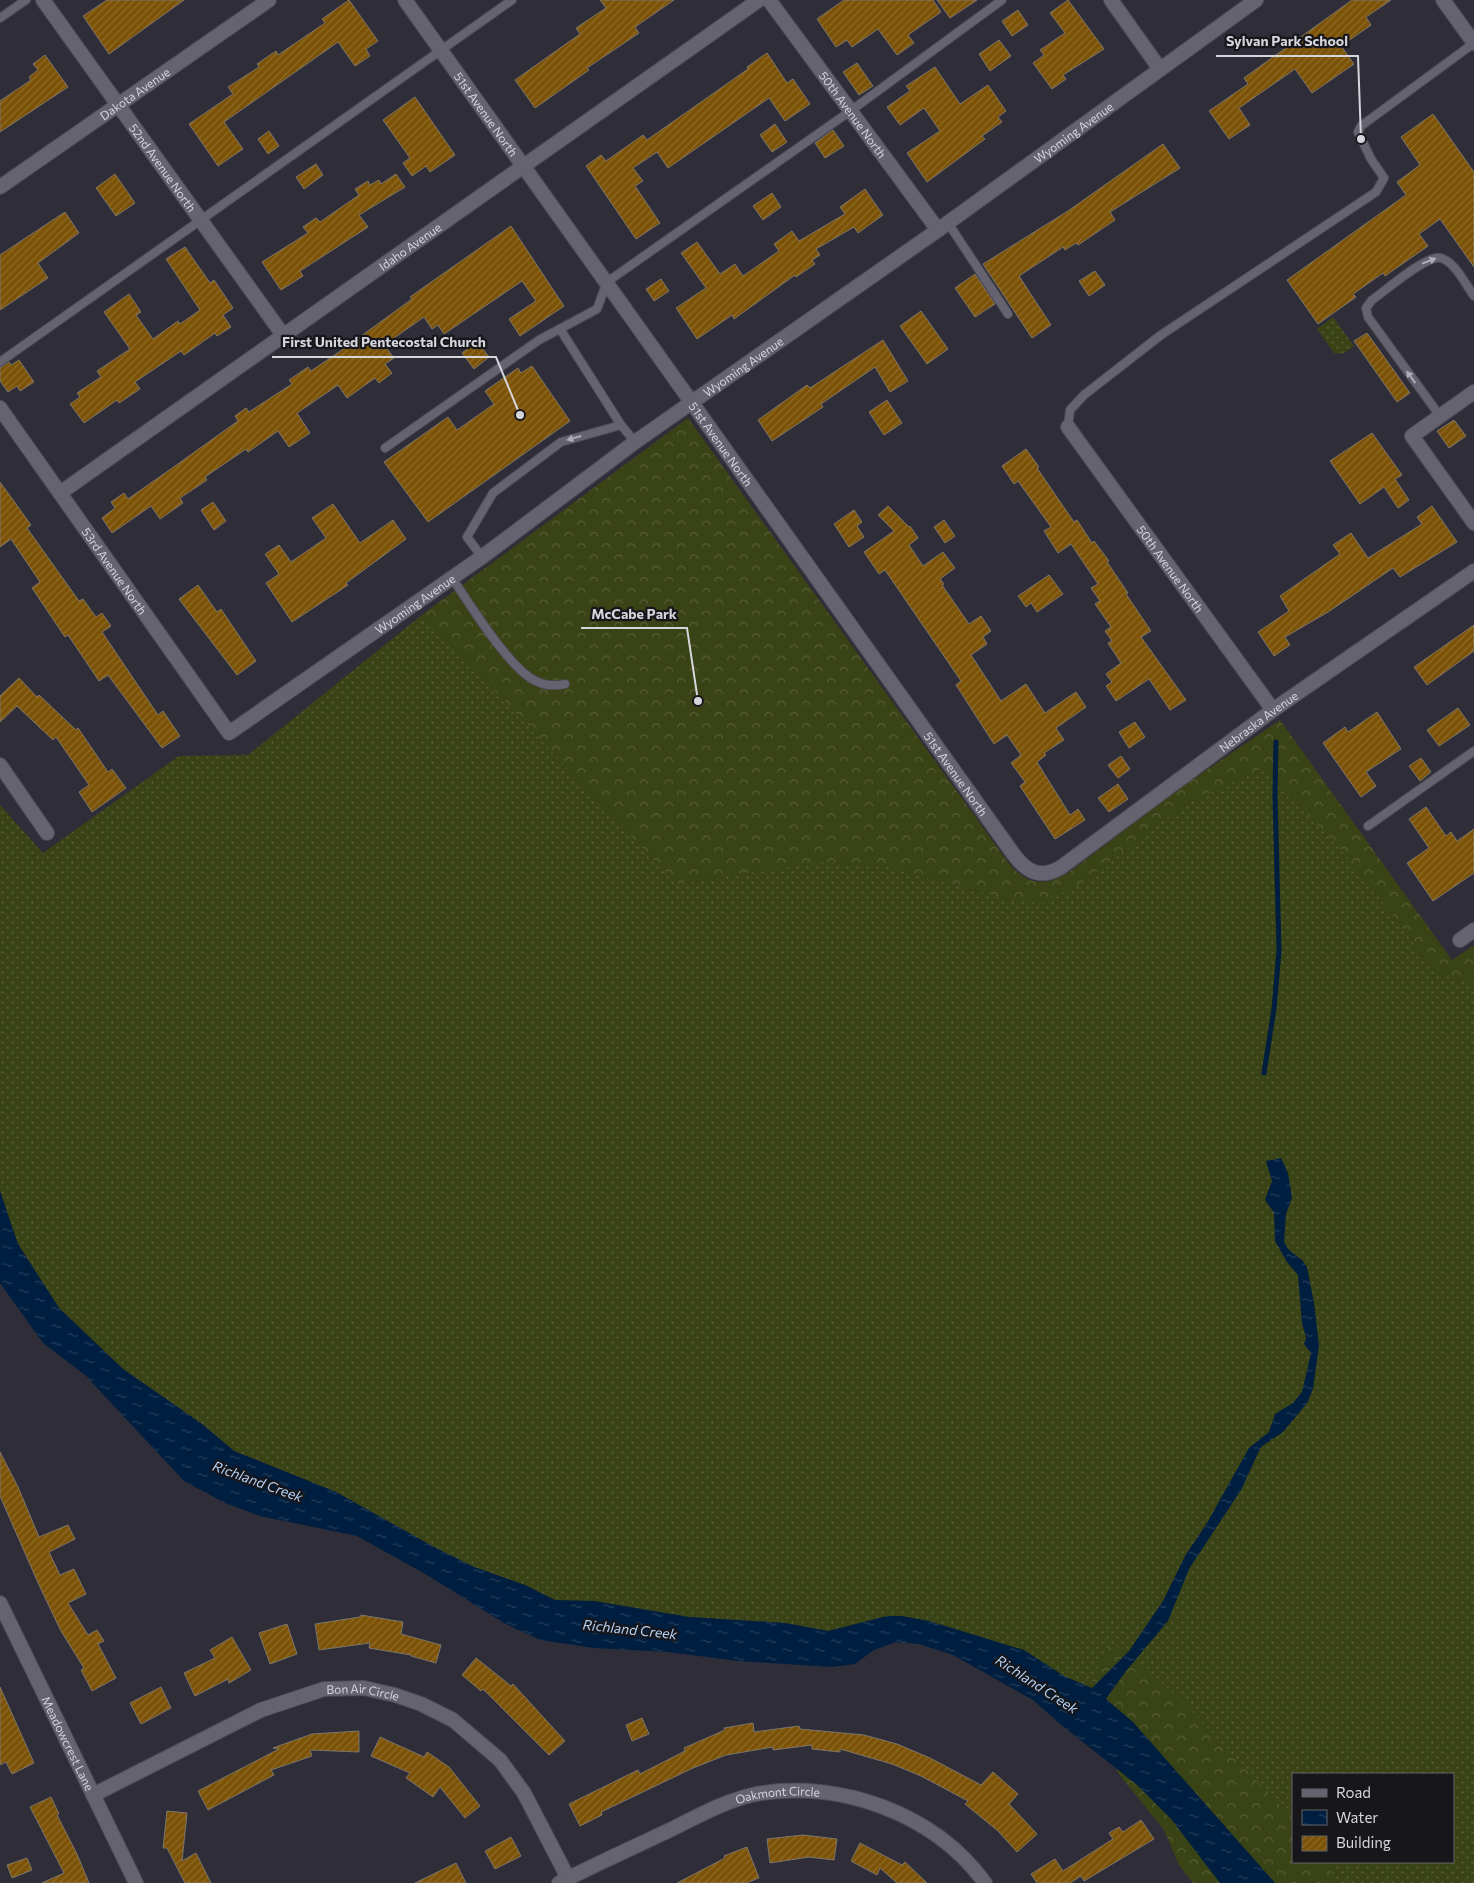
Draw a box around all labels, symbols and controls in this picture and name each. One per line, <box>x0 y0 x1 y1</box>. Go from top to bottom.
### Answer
callout: Sylvan Park School <box>1216 27 1358 56</box>
text: Sylvan Park School <box>1226 32 1348 49</box>
street label: Dakota Avenue <box>97 64 172 123</box>
street label: 50th Avenue North <box>817 68 890 161</box>
street label: 51st Avenue North <box>452 69 521 159</box>
street label: Wyoming Avenue <box>1031 99 1116 165</box>
street label: 52nd Avenue North <box>127 121 199 214</box>
street label: Idaho Avenue <box>376 220 444 273</box>
one-way arrow <box>1422 257 1437 265</box>
callout: First United Pentecostal Church <box>272 328 496 357</box>
text: First United Pentecostal Church <box>282 333 486 350</box>
street label: Wyoming Avenue <box>700 334 786 399</box>
one-way arrow <box>1406 370 1416 383</box>
street label: 51st Avenue North <box>686 399 756 489</box>
one-way arrow <box>567 434 582 442</box>
street label: 50th Avenue North <box>1134 522 1207 615</box>
street label: 53rd Avenue North <box>79 525 150 617</box>
street label: Wyoming Avenue <box>372 571 458 636</box>
callout: McCabe Park <box>581 599 687 628</box>
text: McCabe Park <box>591 605 677 622</box>
street label: Nebraska Avenue <box>1216 688 1300 755</box>
street label: 51st Avenue North <box>921 729 991 819</box>
water label: Richland Creek <box>211 1457 306 1505</box>
water label: Richland Creek <box>582 1616 678 1642</box>
water label: Richland Creek <box>993 1651 1082 1717</box>
street label: Bon Air Circle <box>326 1681 402 1703</box>
street label: Meadowcrest Lane <box>39 1694 97 1793</box>
legend <box>1292 1773 1454 1863</box>
text: Road <box>1336 1783 1371 1801</box>
street label: Oakmont Circle <box>733 1784 821 1806</box>
text: Water <box>1336 1808 1378 1826</box>
text: Building <box>1336 1833 1391 1851</box>

